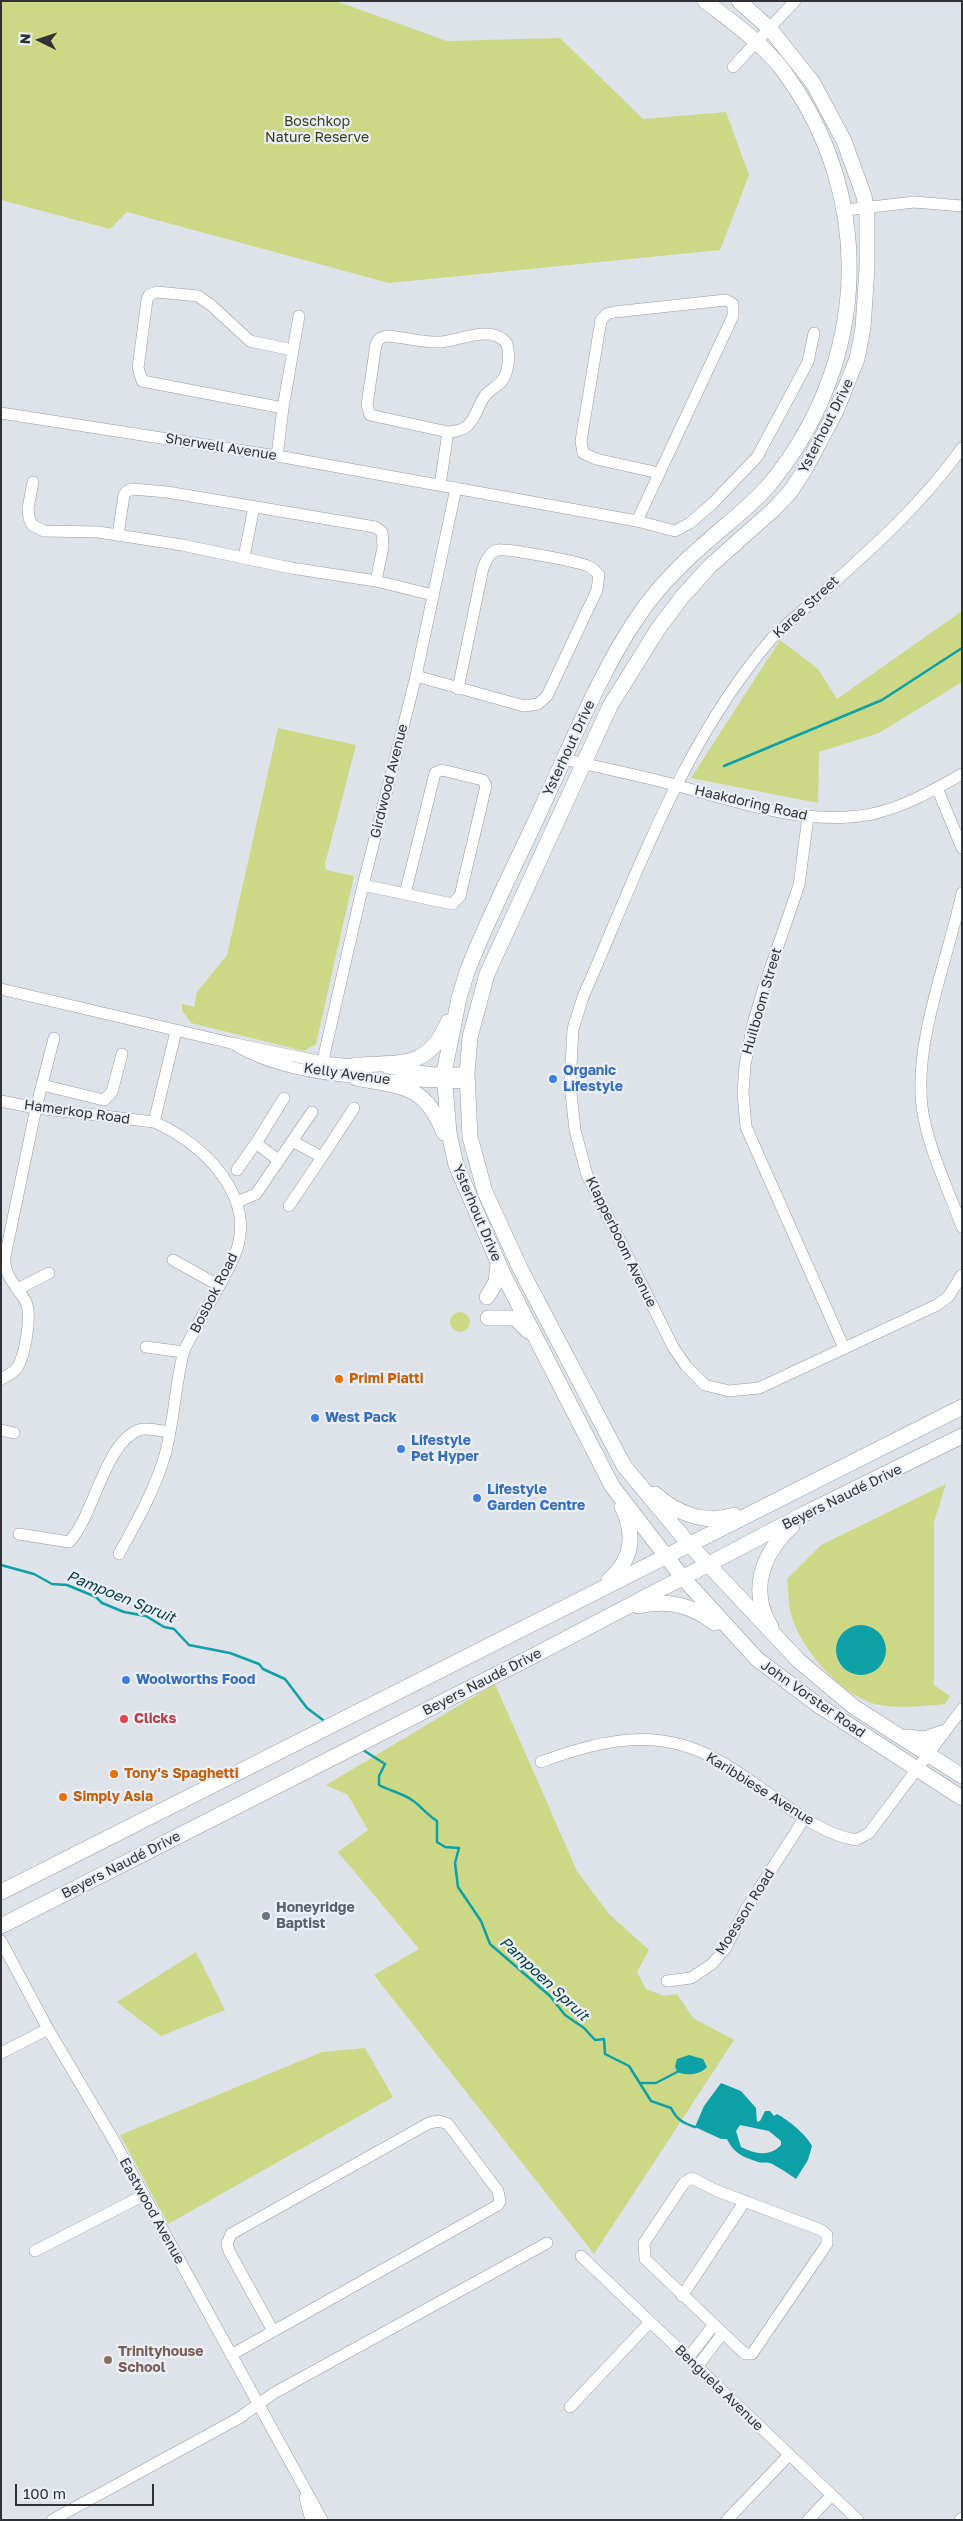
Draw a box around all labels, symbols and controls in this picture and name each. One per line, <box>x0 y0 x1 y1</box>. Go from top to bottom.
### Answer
north arrow <box>15 15 65 65</box>
text: N <box>16 33 33 45</box>
park label: Boschkop Nature Reserve <box>265 114 369 146</box>
street label: Ysterhout Drive <box>795 376 857 476</box>
street label: Sherwell Avenue <box>164 430 278 464</box>
street label: Karee Street <box>770 572 842 642</box>
street label: Ysterhout Drive <box>539 697 599 799</box>
street label: Girdwood Avenue <box>367 722 411 840</box>
street label: Haakdoring Road <box>693 782 809 824</box>
street label: Huilboom Street <box>739 946 785 1056</box>
street label: Kelly Avenue <box>303 1060 391 1088</box>
place label: Organic Lifestyle <box>563 1063 623 1096</box>
marker: Organic Lifestyle <box>547 1073 559 1085</box>
street label: Hamerkop Road <box>23 1096 131 1128</box>
street label: Ysterhout Drive <box>449 1162 505 1264</box>
street label: Klapperboom Avenue <box>582 1174 660 1310</box>
street label: Bosbok Road <box>187 1250 241 1336</box>
place label: Primi Piatti <box>349 1371 424 1387</box>
marker: Primi Piatti <box>333 1373 345 1385</box>
place label: West Pack <box>325 1410 397 1426</box>
marker: West Pack <box>309 1412 321 1424</box>
place label: Lifestyle Pet Hyper <box>411 1433 479 1465</box>
marker: Lifestyle Pet Hyper <box>395 1443 407 1455</box>
street label: Beyers Naudé Drive <box>779 1461 905 1533</box>
place label: Lifestyle Garden Centre <box>487 1482 585 1514</box>
marker: Lifestyle Garden Centre <box>471 1492 483 1504</box>
water label: Pampoen Spruit <box>64 1567 178 1627</box>
street label: Beyers Naudé Drive <box>420 1645 544 1719</box>
street label: John Vorster Road <box>758 1657 868 1741</box>
place label: Woolworths Food <box>136 1672 255 1688</box>
marker: Woolworths Food <box>120 1674 132 1686</box>
place label: Clicks <box>134 1711 176 1727</box>
marker: Clicks <box>118 1713 130 1725</box>
street label: Karibbiese Avenue <box>703 1749 817 1829</box>
place label: Tony's Spaghetti <box>124 1766 238 1782</box>
marker: Tony's Spaghetti <box>108 1768 120 1780</box>
place label: Simply Asia <box>73 1789 153 1805</box>
marker: Simply Asia <box>57 1791 69 1803</box>
street label: Beyers Naudé Drive <box>59 1828 183 1902</box>
street label: Moesson Road <box>712 1866 778 1958</box>
place label: Honeyridge Baptist <box>276 1900 355 1932</box>
marker: Honeyridge Baptist <box>260 1910 272 1922</box>
water label: Pampoen Spruit <box>496 1933 592 2025</box>
street label: Eastwood Avenue <box>116 2155 188 2267</box>
street label: Benguela Avenue <box>671 2341 767 2435</box>
place label: Trinityhouse School <box>118 2344 204 2376</box>
marker: Trinityhouse School <box>102 2354 114 2366</box>
scale bar <box>18 2474 156 2506</box>
text: 100 m <box>23 2484 66 2502</box>

